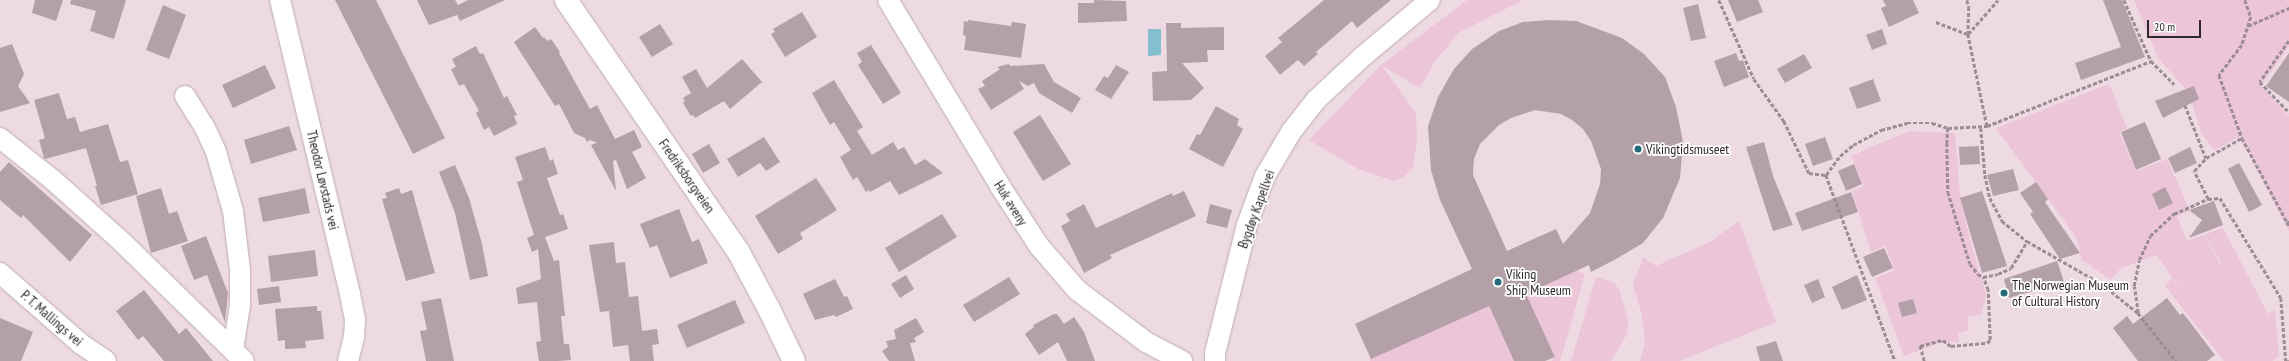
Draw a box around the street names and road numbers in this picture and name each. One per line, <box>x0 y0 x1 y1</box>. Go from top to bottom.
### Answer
street label: Theodor Løvstads vei <box>303 128 343 232</box>
street label: Fredriksborgveien <box>655 136 719 216</box>
street label: Bygdøy Kapellvei <box>1234 167 1278 251</box>
street label: Huk aveny <box>991 177 1031 229</box>
street label: P. T. Mallings vei <box>17 286 87 350</box>

